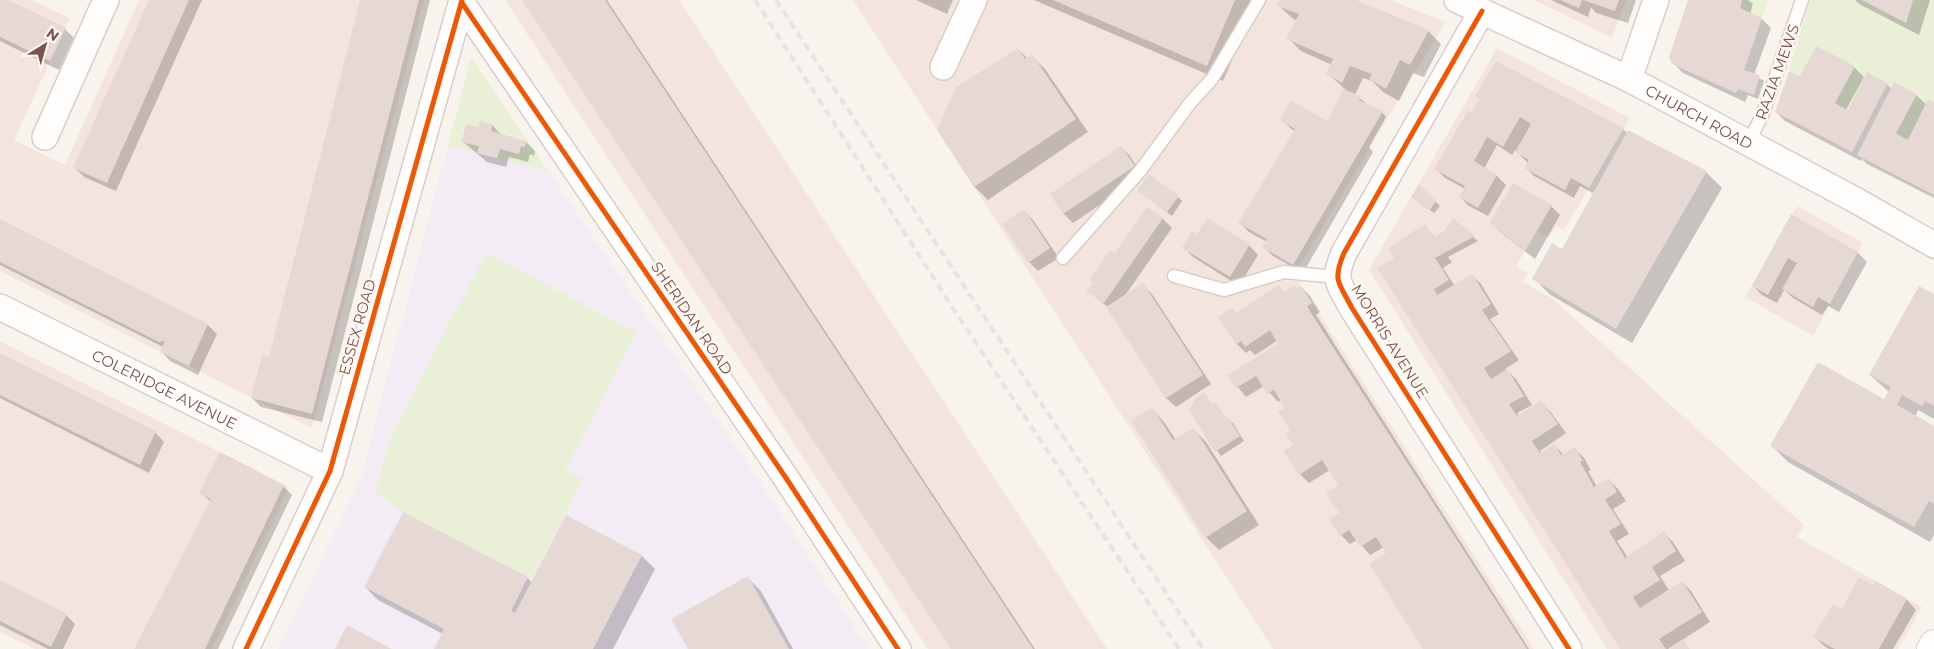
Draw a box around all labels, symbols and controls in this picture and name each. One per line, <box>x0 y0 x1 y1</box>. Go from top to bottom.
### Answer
north arrow <box>20 20 70 70</box>
street label: RAZIA MEWS <box>1751 22 1803 122</box>
text: N <box>43 24 63 45</box>
street label: CHURCH ROAD <box>1642 80 1756 153</box>
street label: SHERIDAN ROAD <box>647 258 737 378</box>
street label: ESSEX ROAD <box>334 277 380 377</box>
street label: MORRIS AVENUE <box>1347 280 1433 402</box>
street label: COLERIDGE AVENUE <box>89 345 240 433</box>

